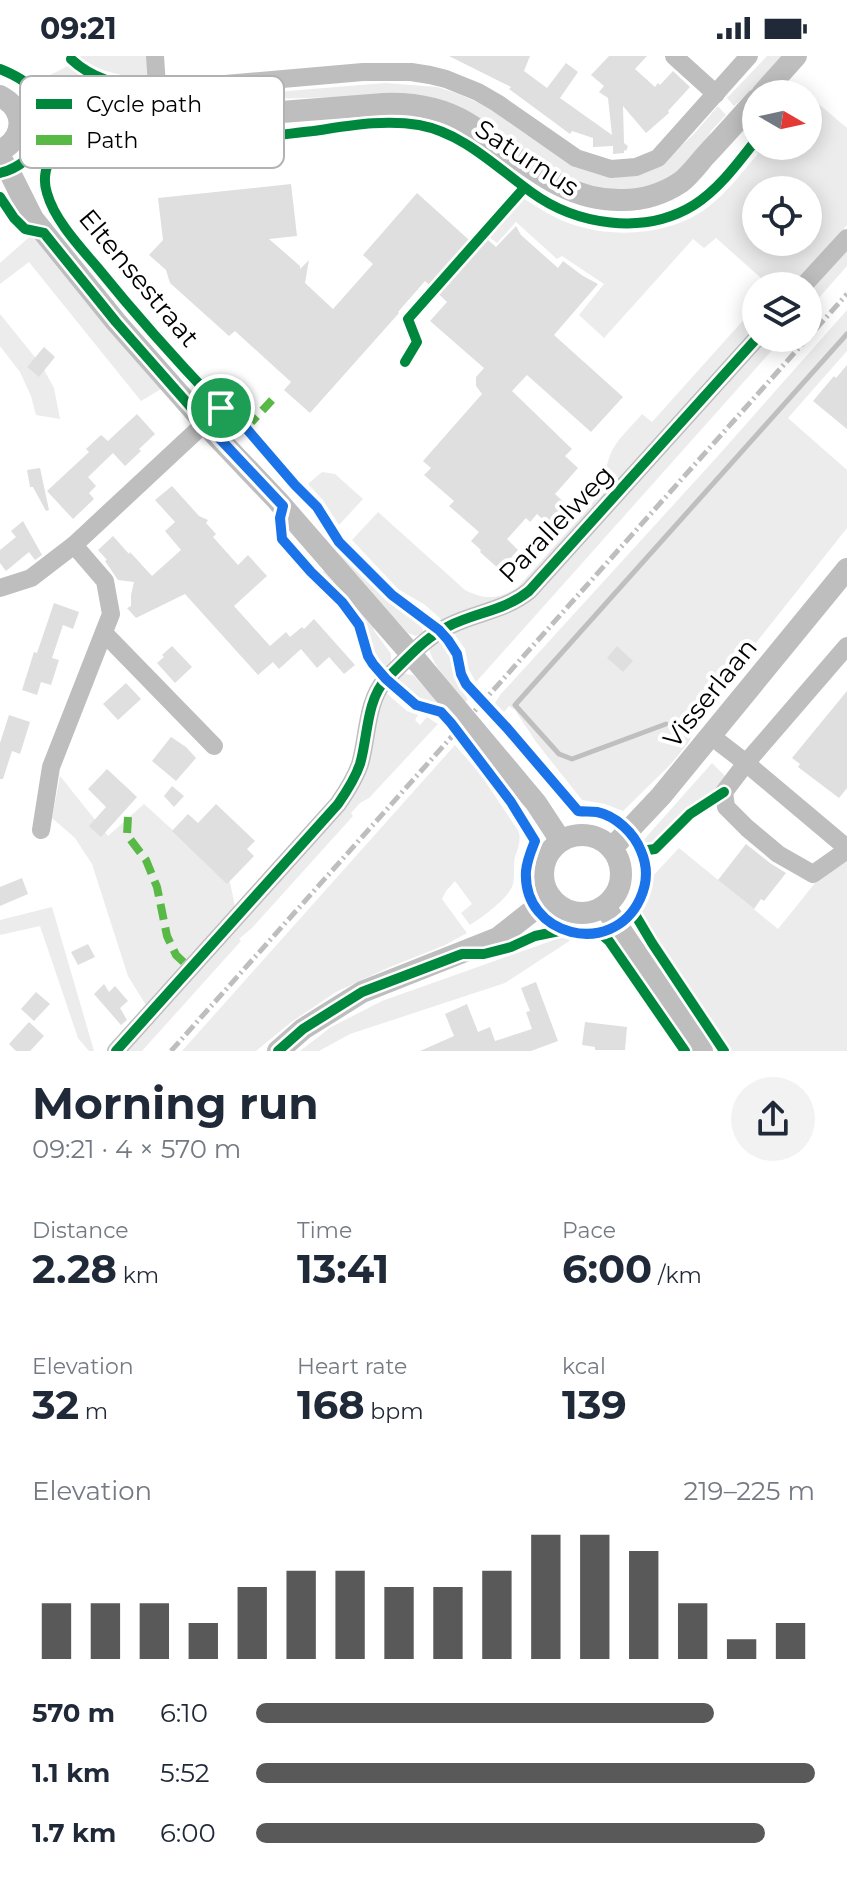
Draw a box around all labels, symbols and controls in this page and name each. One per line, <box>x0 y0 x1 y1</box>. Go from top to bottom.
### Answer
text: 09:21 <box>40 10 117 47</box>
legend <box>20 76 284 168</box>
north arrow <box>742 80 822 160</box>
map controls <box>742 80 822 352</box>
text: Cycle path <box>86 91 202 118</box>
street label: Saturnus <box>469 113 585 203</box>
text: Path <box>86 127 138 154</box>
button: locate <box>742 176 822 256</box>
street label: Eltensestraat <box>72 203 206 353</box>
button: layers <box>742 272 822 352</box>
pin <box>187 374 255 442</box>
icon: arrive <box>199 386 243 430</box>
street label: Parallelweg <box>492 459 620 589</box>
street label: Visserlaan <box>656 632 764 754</box>
text: Morning run <box>32 1076 319 1130</box>
button: share <box>731 1077 815 1161</box>
text: 09:21 · 4 × 570 m <box>32 1133 241 1165</box>
text: Distance <box>32 1217 129 1244</box>
text: Time <box>297 1217 352 1244</box>
text: Pace <box>562 1217 616 1244</box>
text: 2.28 <box>32 1244 117 1293</box>
text: 13:41 <box>297 1244 389 1293</box>
text: 6:00 <box>562 1244 652 1293</box>
text: km <box>117 1262 159 1289</box>
text: /km <box>652 1262 702 1289</box>
text: Elevation <box>32 1353 134 1380</box>
text: Heart rate <box>297 1353 407 1380</box>
text: kcal <box>562 1353 606 1380</box>
text: 32 <box>32 1380 79 1429</box>
text: 168 <box>297 1380 365 1429</box>
text: 139 <box>562 1380 627 1429</box>
text: m <box>79 1398 108 1425</box>
text: bpm <box>365 1398 424 1425</box>
text: Elevation <box>32 1475 152 1507</box>
text: 219–225 m <box>683 1475 815 1507</box>
text: 570 m <box>32 1697 115 1729</box>
text: 6:10 <box>160 1697 208 1729</box>
text: 1.1 km <box>32 1757 110 1789</box>
text: 5:52 <box>160 1757 210 1789</box>
text: 1.7 km <box>32 1817 116 1849</box>
text: 6:00 <box>160 1817 216 1849</box>

